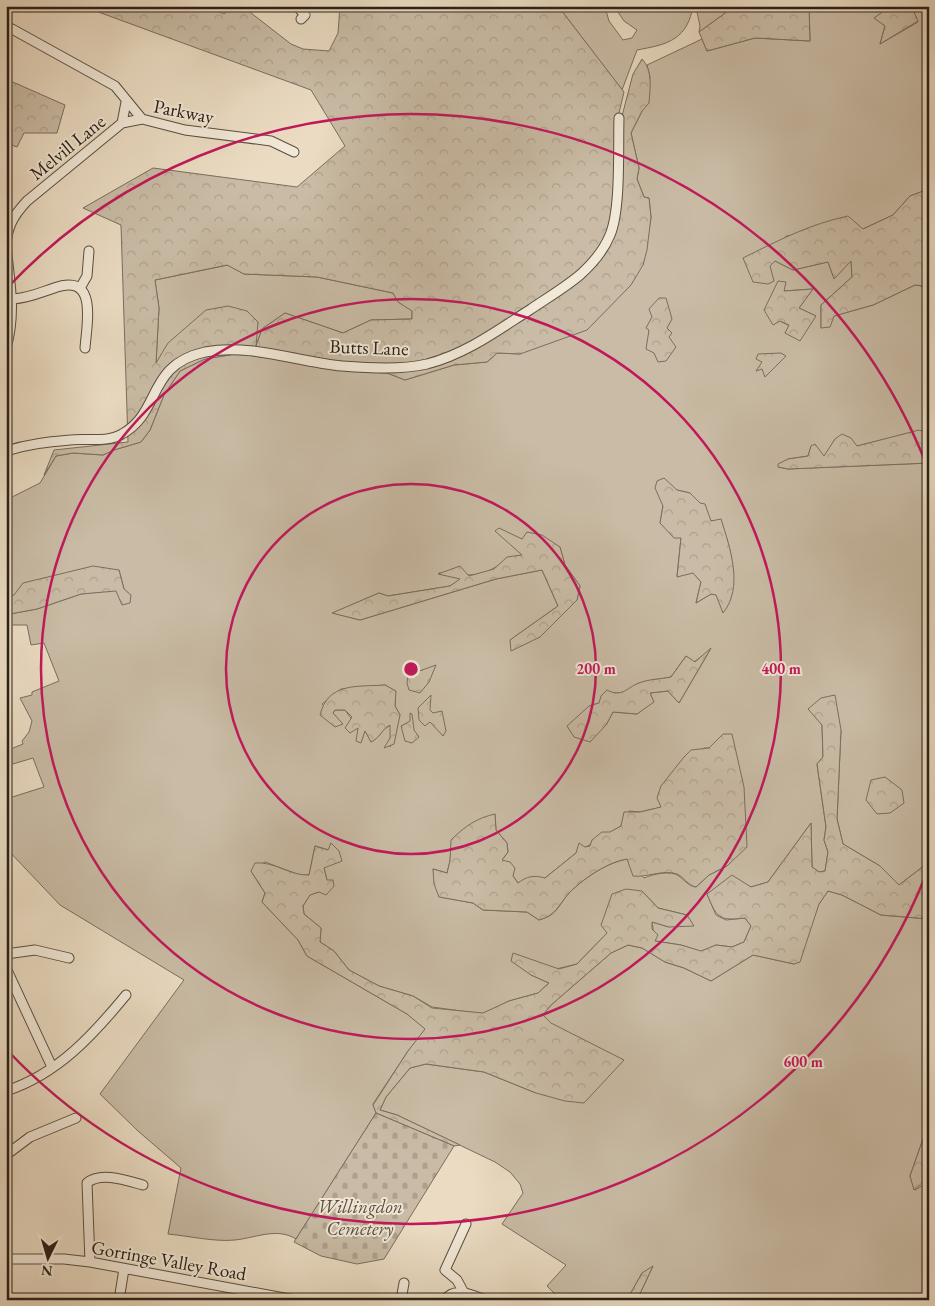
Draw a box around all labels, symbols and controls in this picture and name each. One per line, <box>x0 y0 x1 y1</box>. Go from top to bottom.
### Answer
street label: Parkway <box>152 93 217 130</box>
street label: Melvill Lane <box>24 109 110 186</box>
street label: Butts Lane <box>329 334 409 361</box>
text: 200 m <box>576 659 616 678</box>
text: 400 m <box>761 659 801 678</box>
centre of rings <box>402 660 420 678</box>
text: 600 m <box>783 1052 823 1071</box>
park label: Willingdon Cemetery <box>317 1194 403 1241</box>
north arrow <box>22 1234 72 1284</box>
street label: Gorringe Valley Road <box>89 1235 249 1286</box>
text: N <box>40 1261 53 1280</box>

